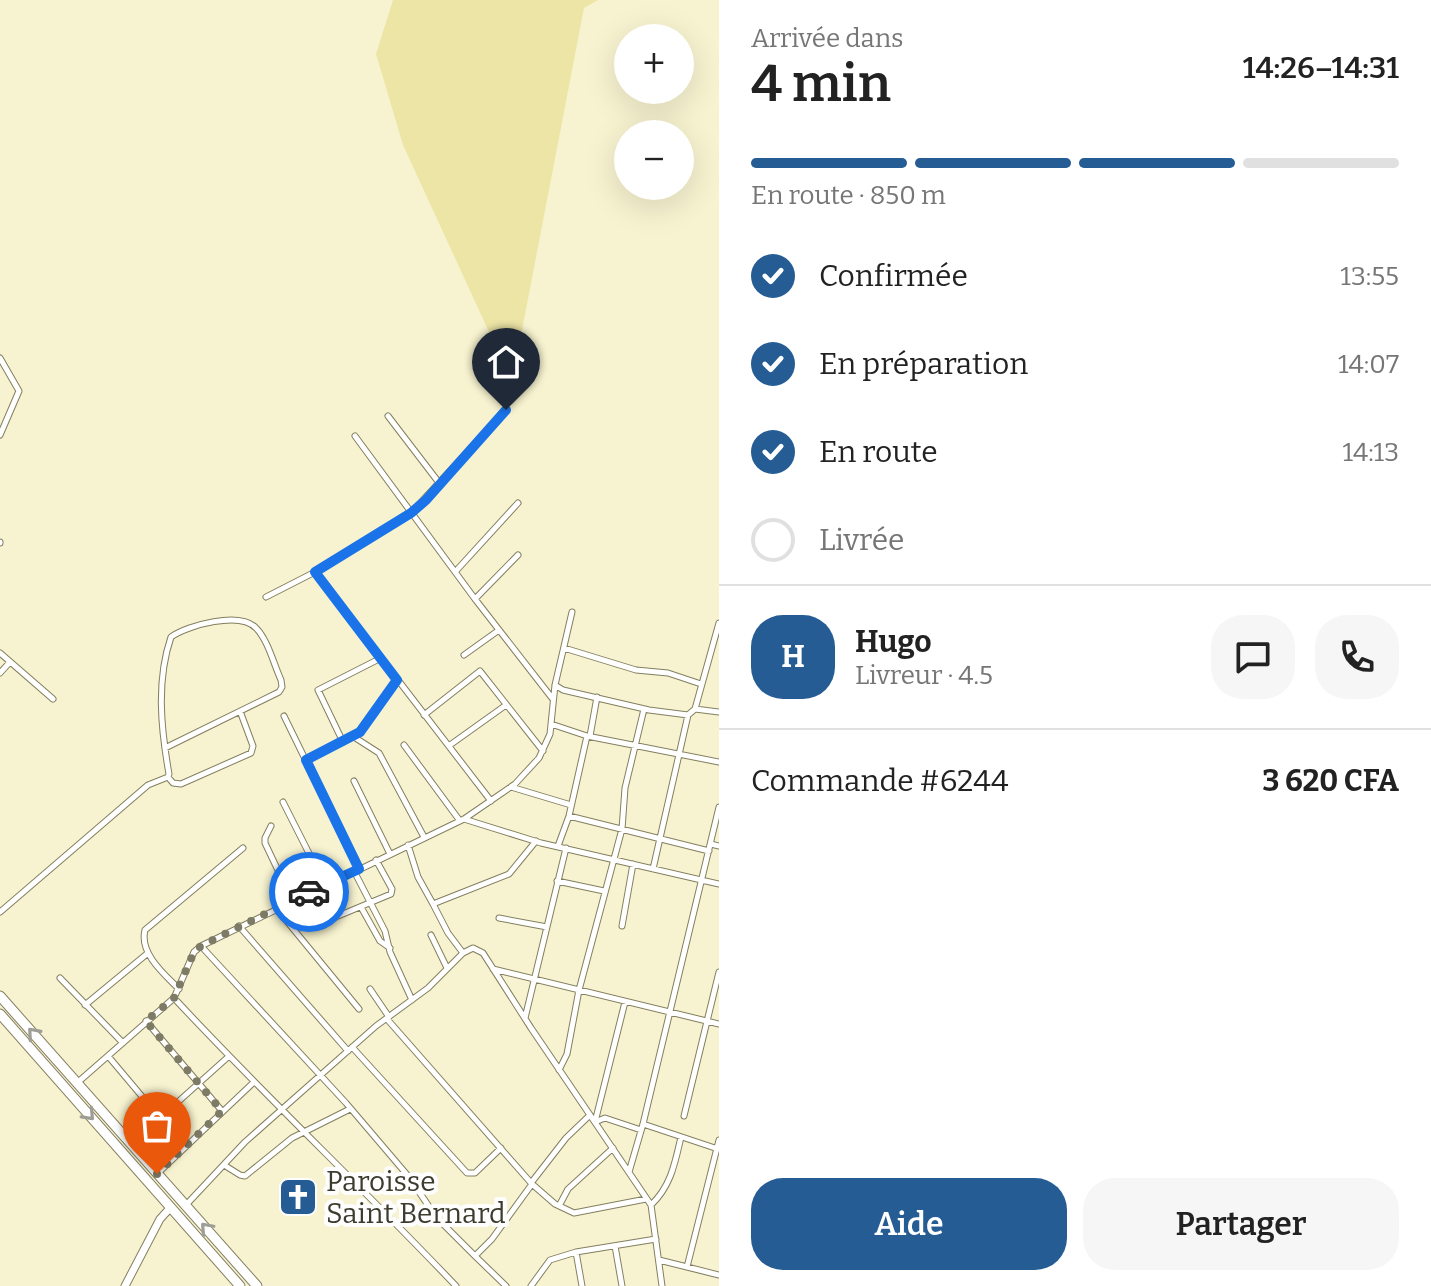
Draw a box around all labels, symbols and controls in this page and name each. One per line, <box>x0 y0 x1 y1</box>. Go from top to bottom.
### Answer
text: Arrivée dans <box>751 23 904 54</box>
map controls <box>614 24 694 200</box>
button: + <box>614 24 694 104</box>
text: 14:26–14:31 <box>1243 50 1399 86</box>
text: 4 min <box>751 52 891 115</box>
button: − <box>614 120 694 200</box>
text: En route · 850 m <box>751 180 946 211</box>
icon: check <box>751 254 795 298</box>
text: Confirmée <box>819 258 968 294</box>
text: 13:55 <box>1340 261 1399 292</box>
pin <box>472 328 540 410</box>
icon: home <box>484 340 528 384</box>
icon: check <box>751 342 795 386</box>
text: En préparation <box>819 346 1028 382</box>
text: 14:07 <box>1338 349 1399 380</box>
icon: check <box>751 430 795 474</box>
text: En route <box>819 434 938 470</box>
text: 14:13 <box>1342 437 1399 468</box>
text: Livrée <box>819 522 905 558</box>
button: chat <box>1211 615 1295 699</box>
button: phone <box>1315 615 1399 699</box>
text: Hugo <box>855 624 932 660</box>
text: H <box>781 639 805 675</box>
text: Livreur · 4.5 <box>855 660 993 691</box>
text: Commande #6244 <box>751 763 1009 799</box>
text: 3 620 CFA <box>1262 763 1399 799</box>
courier <box>269 852 349 932</box>
icon: car <box>287 870 331 914</box>
one-way arrow <box>28 1028 43 1043</box>
pin <box>123 1092 191 1174</box>
icon: bag <box>135 1104 179 1148</box>
one-way arrow <box>79 1105 93 1120</box>
place label: Paroisse Saint Bernard <box>326 1165 506 1230</box>
church icon: Paroisse Saint Bernard <box>277 1176 319 1218</box>
button: Aide <box>751 1178 1067 1270</box>
button: Partager <box>1083 1178 1399 1270</box>
one-way arrow <box>201 1222 215 1237</box>

